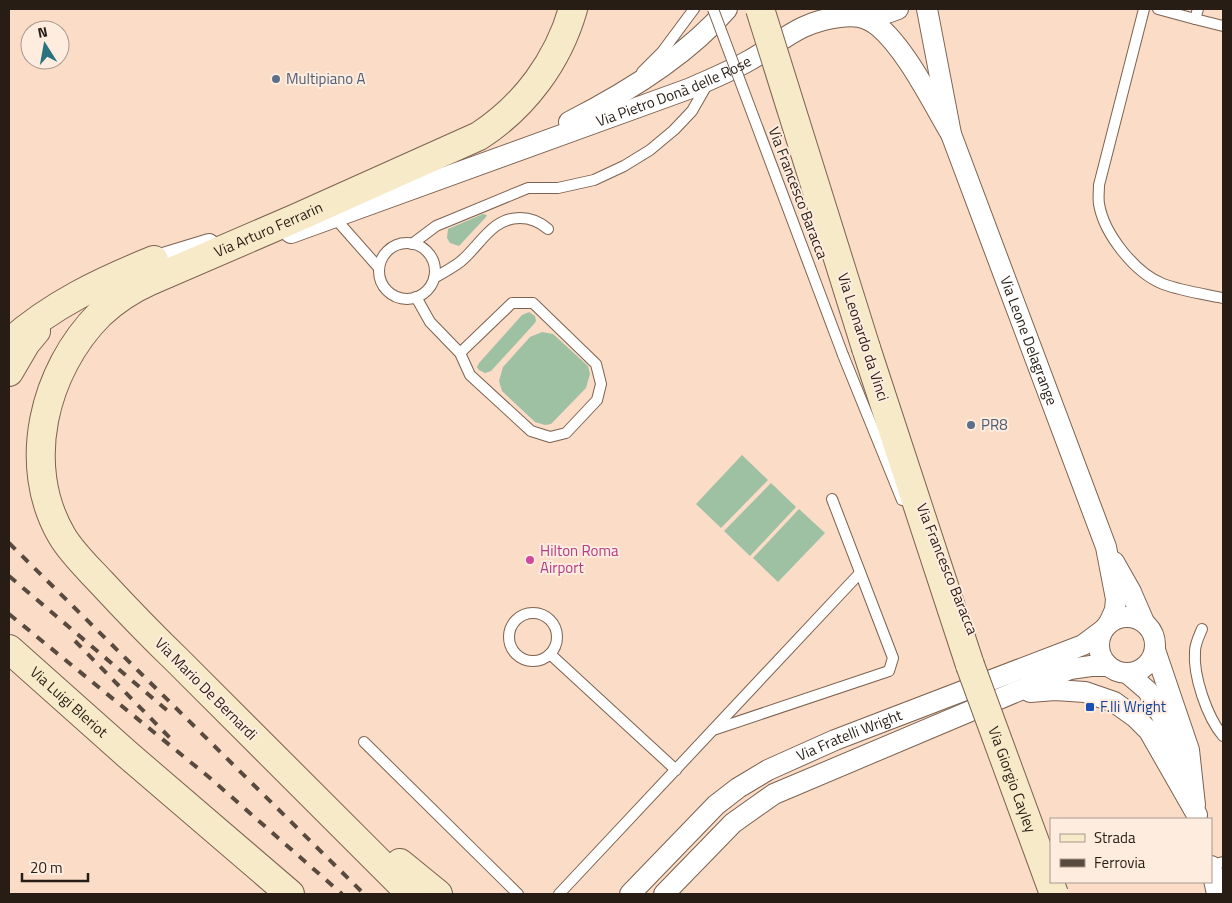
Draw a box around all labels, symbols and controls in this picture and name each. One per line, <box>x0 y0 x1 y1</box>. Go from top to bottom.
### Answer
north arrow <box>20 20 70 70</box>
text: N <box>36 21 49 43</box>
street label: Via Pietro Donà delle Rose <box>593 50 755 133</box>
place label: Multipiano A <box>286 67 366 90</box>
marker: Multipiano A <box>270 73 282 85</box>
street label: Via Francesco Baracca <box>763 123 834 263</box>
street label: Via Arturo Ferrarin <box>210 196 326 263</box>
street label: Via Leonardo da Vinci <box>832 270 895 404</box>
street label: Via Leone Delagrange <box>994 273 1064 408</box>
place label: PR8 <box>981 413 1008 436</box>
marker: PR8 <box>965 419 977 431</box>
street label: Via Francesco Baracca <box>911 500 984 638</box>
place label: Hilton Roma Airport <box>540 539 619 579</box>
marker: Hilton Roma Airport <box>524 554 536 566</box>
street label: Via Mario De Bernardi <box>150 632 263 745</box>
street label: Via Luigi Bleriot <box>25 661 114 743</box>
place label: F.lli Wright <box>1100 695 1167 718</box>
marker: F.lli Wright <box>1084 701 1096 713</box>
street label: Via Fratelli Wright <box>793 703 906 767</box>
street label: Via Giorgio Cayley <box>982 723 1043 836</box>
legend <box>1050 818 1212 883</box>
text: Strada <box>1094 826 1136 849</box>
scale bar <box>22 850 89 882</box>
text: Ferrovia <box>1094 851 1146 874</box>
text: 20 m <box>30 856 63 879</box>

